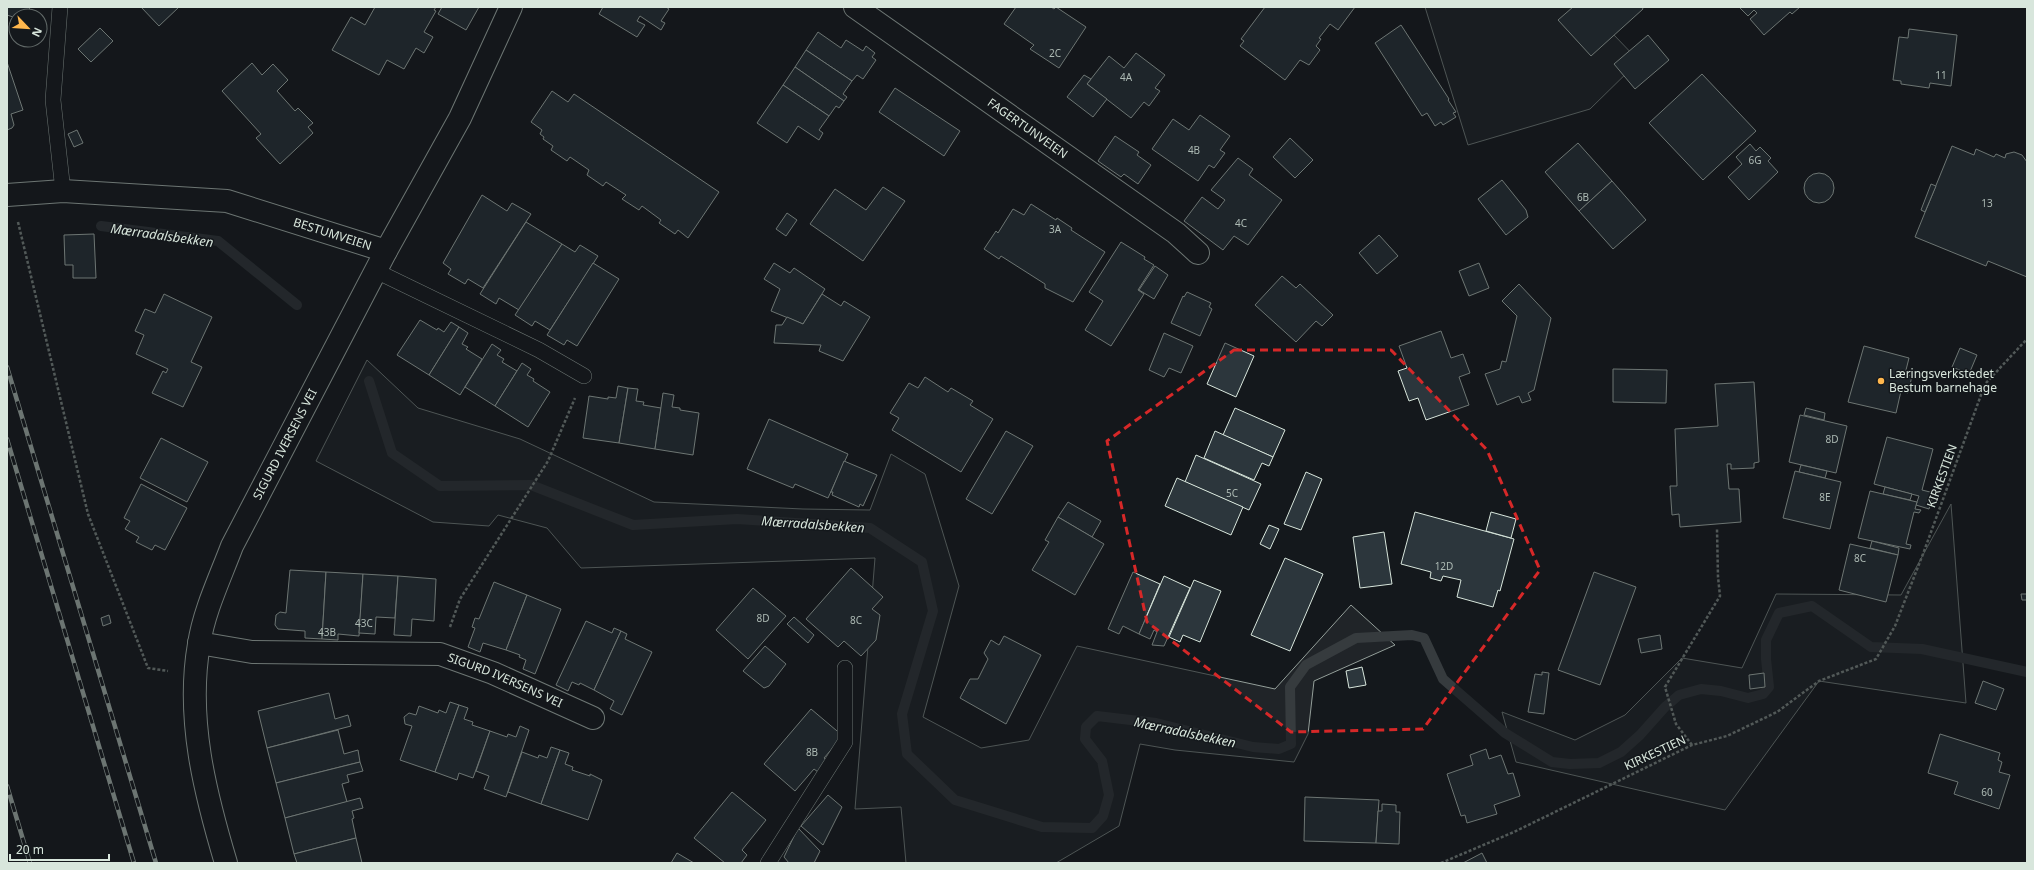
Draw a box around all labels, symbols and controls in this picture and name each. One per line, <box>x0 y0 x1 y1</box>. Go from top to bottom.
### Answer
north arrow <box>8 8 48 48</box>
text: N <box>29 25 46 40</box>
house number: 2C <box>1049 46 1062 60</box>
house number: 11 <box>1935 68 1947 82</box>
house number: 4A <box>1120 70 1133 84</box>
street label: FAGERTUNVEIEN <box>984 94 1071 162</box>
house number: 4B <box>1188 143 1200 157</box>
house number: 6G <box>1749 153 1762 167</box>
house number: 6B <box>1577 190 1589 204</box>
house number: 13 <box>1981 196 1993 210</box>
street label: BESTUMVEIEN <box>291 213 374 254</box>
house number: 4C <box>1235 216 1248 230</box>
water label: Mærradalsbekken <box>109 219 215 251</box>
house number: 3A <box>1049 222 1062 236</box>
place label: Læringsverkstedet Bestum barnehage <box>1889 365 1997 396</box>
marker: Læringsverkstedet Bestum barnehage <box>1876 376 1886 386</box>
street label: SIGURD IVERSENS VEI <box>249 386 321 503</box>
house number: 8D <box>1825 432 1839 446</box>
street label: KIRKESTIEN <box>1922 442 1961 510</box>
house number: 5C <box>1226 486 1239 500</box>
house number: 8E <box>1819 490 1831 504</box>
water label: Mærradalsbekken <box>761 511 865 537</box>
house number: 8C <box>1854 551 1867 565</box>
house number: 12D <box>1435 559 1453 573</box>
house number: 8D <box>756 611 770 625</box>
house number: 8C <box>850 613 863 627</box>
house number: 43C <box>355 616 374 630</box>
house number: 43B <box>318 625 336 639</box>
street label: SIGURD IVERSENS VEI <box>445 648 566 711</box>
water label: Mærradalsbekken <box>1132 712 1238 752</box>
street label: KIRKESTIEN <box>1621 731 1688 774</box>
house number: 8B <box>806 745 818 759</box>
house number: 60 <box>1981 785 1993 799</box>
scale bar <box>10 836 109 862</box>
text: 20 m <box>16 841 44 858</box>

